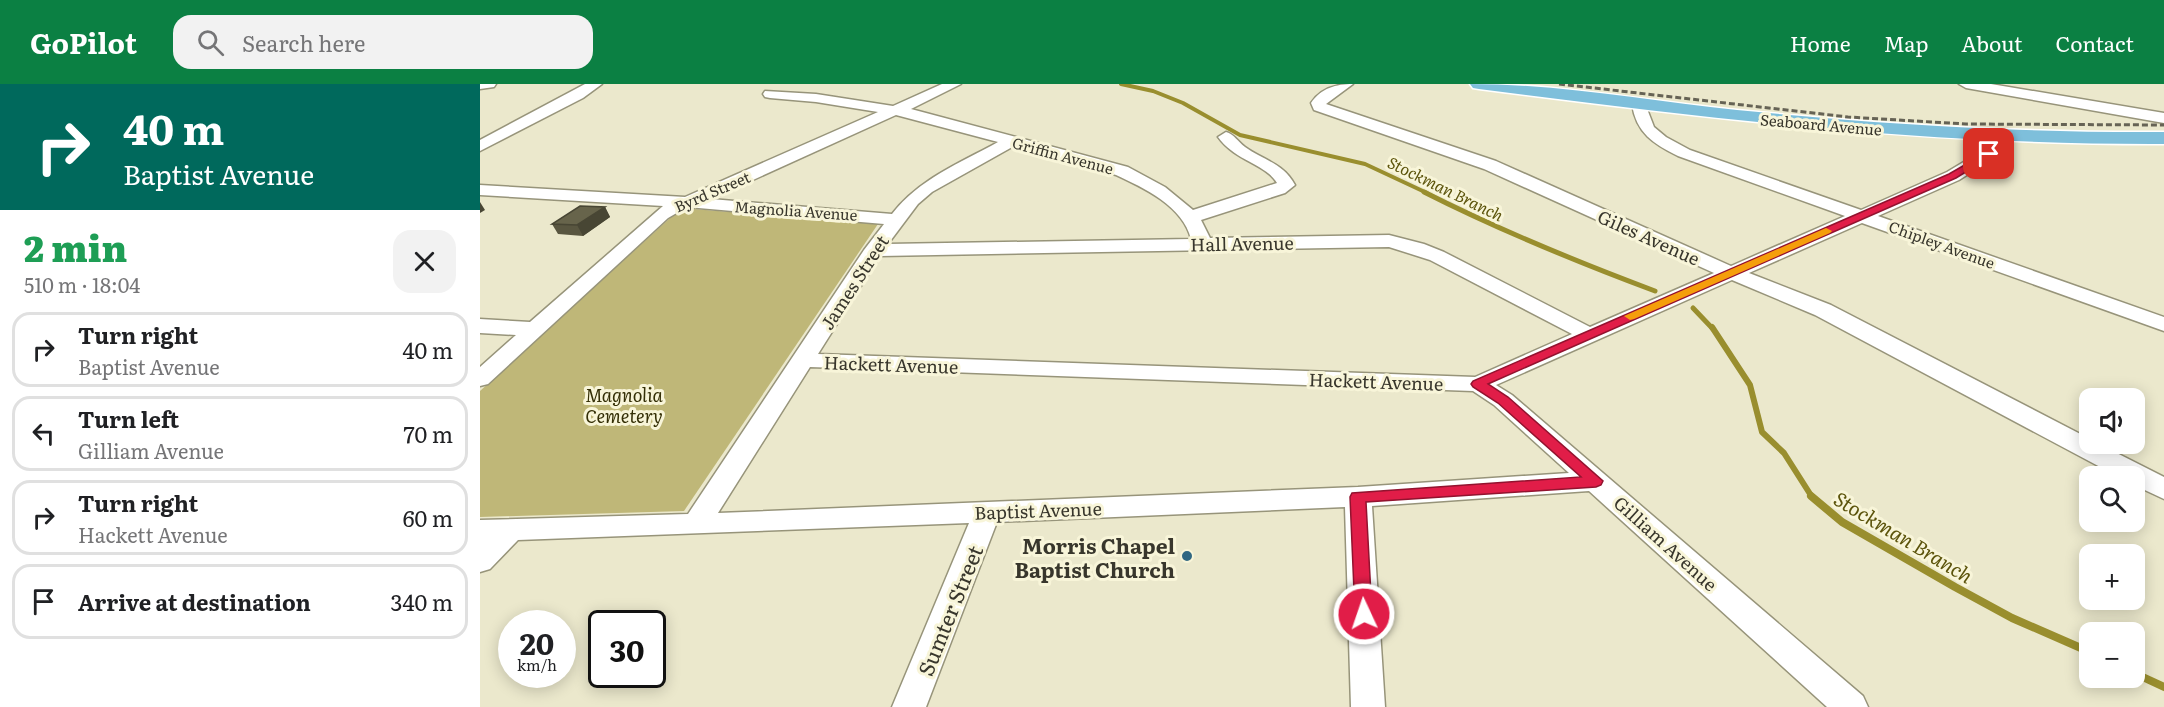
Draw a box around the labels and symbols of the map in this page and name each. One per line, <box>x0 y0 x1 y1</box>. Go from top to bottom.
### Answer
street label: Seaboard Avenue <box>1759 107 1883 141</box>
pin <box>1963 128 2014 179</box>
street label: Griffin Avenue <box>1010 130 1116 180</box>
water label: Stockman Branch <box>1384 150 1508 227</box>
street label: Byrd Street <box>671 165 753 217</box>
street label: Magnolia Avenue <box>734 194 859 226</box>
street label: Giles Avenue <box>1594 202 1704 272</box>
street label: Chipley Avenue <box>1886 214 1998 274</box>
street label: James Street <box>813 229 895 335</box>
street label: Hall Avenue <box>1190 229 1294 257</box>
street label: Hackett Avenue <box>823 348 959 380</box>
street label: Hackett Avenue <box>1308 365 1444 397</box>
park label: Magnolia Cemetery <box>585 381 664 429</box>
water label: Stockman Branch <box>1829 483 1979 590</box>
street label: Gilliam Avenue <box>1608 489 1724 597</box>
street label: Baptist Avenue <box>974 494 1102 526</box>
place label: Morris Chapel Baptist Church <box>1014 529 1175 584</box>
street label: Sumter Street <box>909 539 990 680</box>
marker: Morris Chapel Baptist Church <box>1180 549 1194 563</box>
position arrow <box>1332 582 1396 646</box>
speed limit sign: 30 <box>588 610 666 688</box>

